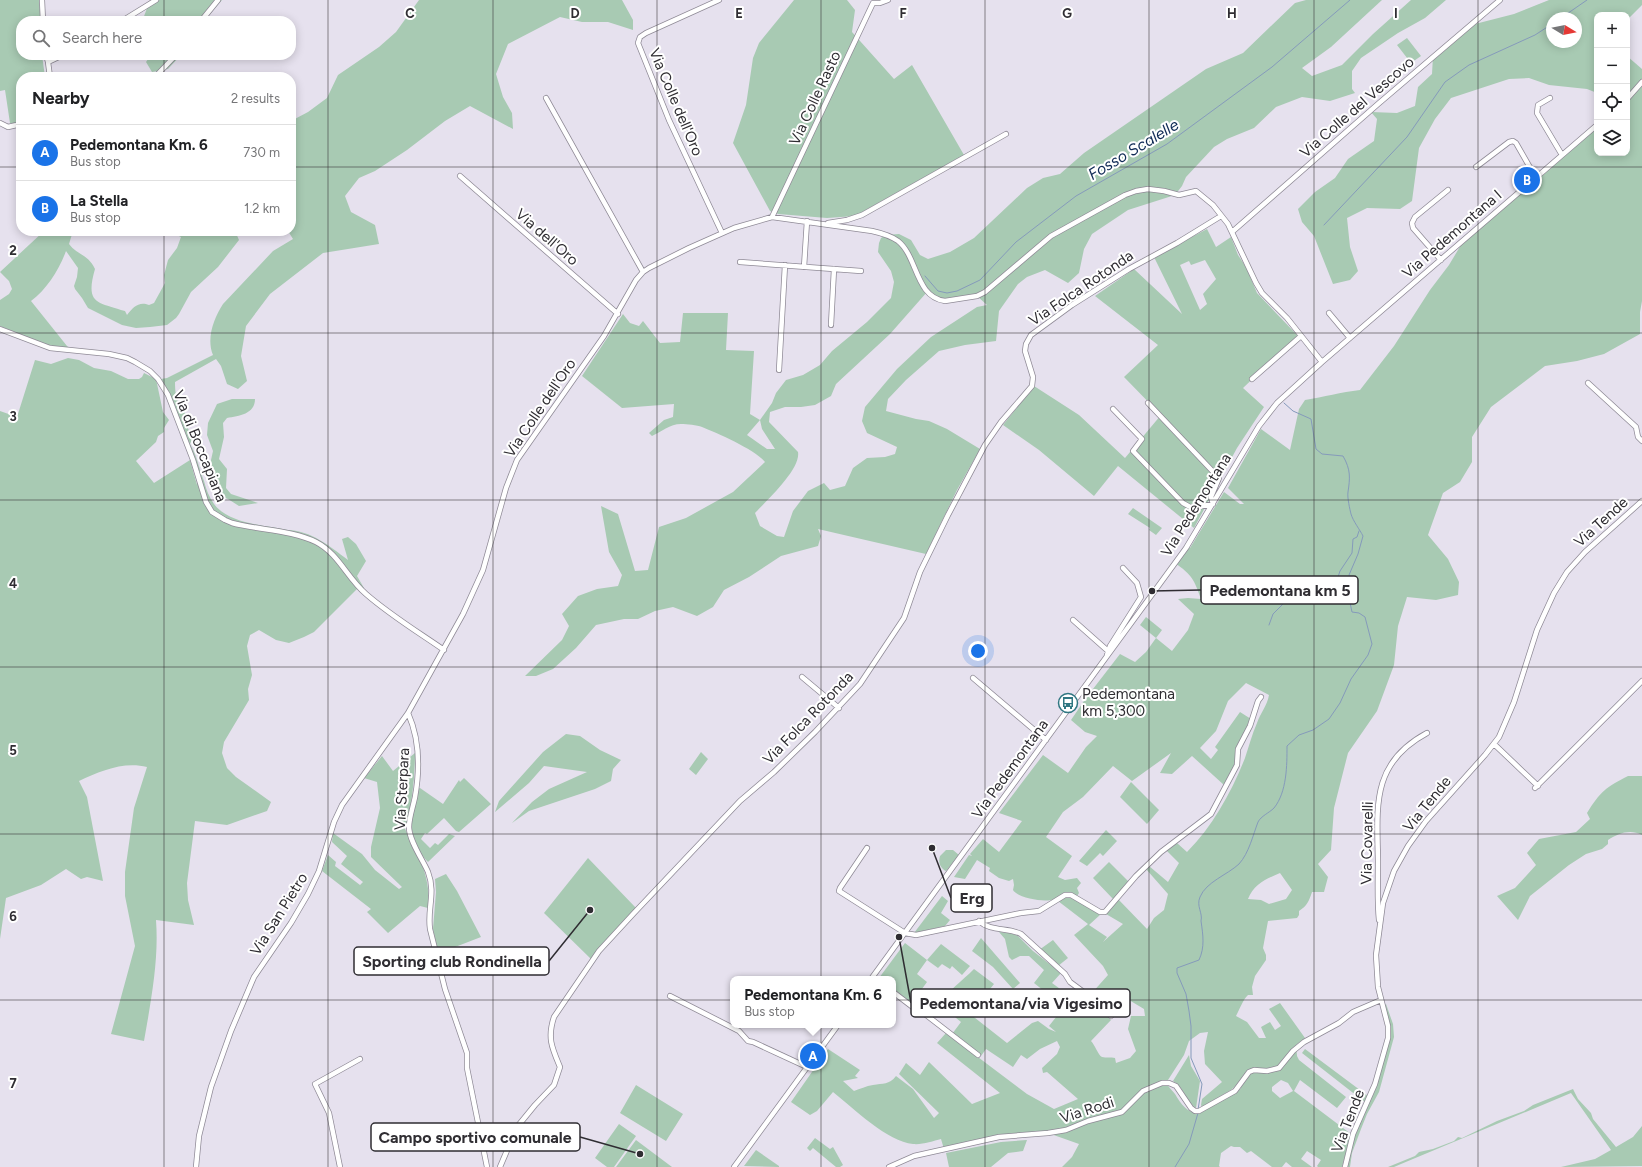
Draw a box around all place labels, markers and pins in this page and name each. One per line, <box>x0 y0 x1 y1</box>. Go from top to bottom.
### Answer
pin: B <box>1514 165 1540 195</box>
callout: Pedemontana km 5 <box>1201 576 1358 604</box>
place label: Pedemontana km 5,300 <box>1082 685 1175 720</box>
bus stop icon: Pedemontana km 5,300 <box>1057 692 1079 714</box>
callout: Erg <box>951 884 992 912</box>
callout: Sporting club Rondinella <box>354 947 549 975</box>
callout: Pedemontana/via Vigesimo <box>911 989 1130 1017</box>
pin: A <box>800 1041 826 1071</box>
callout: Campo sportivo comunale <box>371 1123 580 1151</box>

